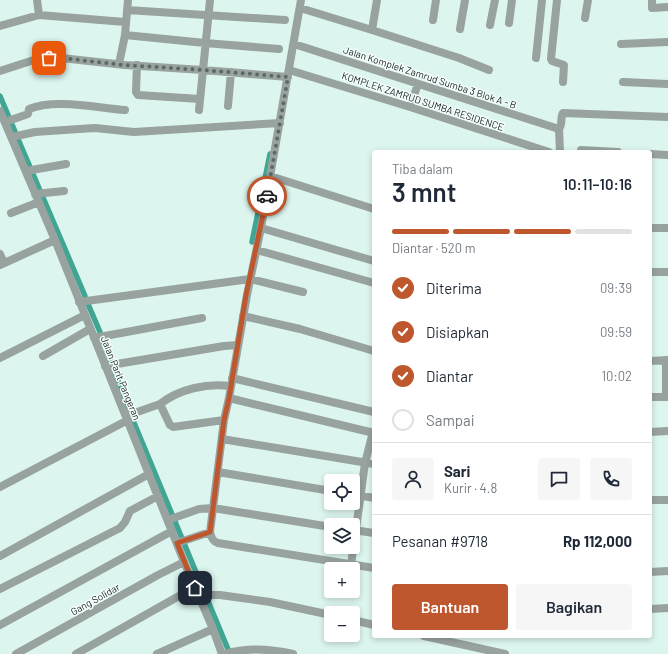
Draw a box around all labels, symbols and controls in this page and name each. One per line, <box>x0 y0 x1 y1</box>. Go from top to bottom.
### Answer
pin <box>32 41 66 75</box>
street label: Jalan Komplek Zamrud Sumba 3 Blok A - B <box>342 43 518 111</box>
icon: bag <box>38 47 60 69</box>
street label: KOMPLEK ZAMRUD SUMBA RESIDENCE <box>340 69 506 133</box>
text: Tiba dalam <box>392 161 453 177</box>
text: 10:11–10:16 <box>563 175 632 193</box>
courier <box>247 176 287 216</box>
text: 3 mnt <box>392 176 456 207</box>
icon: car <box>256 185 278 207</box>
text: Diantar · 520 m <box>392 240 475 256</box>
icon: check <box>392 277 414 299</box>
text: Diterima <box>426 279 482 297</box>
text: 09:39 <box>600 280 632 296</box>
icon: check <box>392 321 414 343</box>
text: Disiapkan <box>426 323 489 341</box>
text: 09:59 <box>600 324 632 340</box>
street label: Jalan Parit Pangeran <box>99 334 143 422</box>
icon: check <box>392 365 414 387</box>
text: Diantar <box>426 367 473 385</box>
text: 10:02 <box>601 368 632 384</box>
text: Sampai <box>426 411 475 429</box>
button: person <box>392 458 434 500</box>
button: chat <box>538 458 580 500</box>
button: phone <box>590 458 632 500</box>
text: Sari <box>444 462 470 480</box>
map controls <box>324 474 360 642</box>
button: locate <box>324 474 360 510</box>
text: Kurir · 4.8 <box>444 480 497 496</box>
button: layers <box>324 518 360 554</box>
text: Pesanan #9718 <box>392 532 488 550</box>
text: Rp 112,000 <box>563 532 632 550</box>
button: + <box>324 562 360 598</box>
pin <box>178 571 212 605</box>
icon: home <box>184 577 206 599</box>
street label: Gang Solidar <box>68 580 122 617</box>
button: Bantuan <box>392 584 508 630</box>
button: Bagikan <box>516 584 632 630</box>
button: − <box>324 606 360 642</box>

